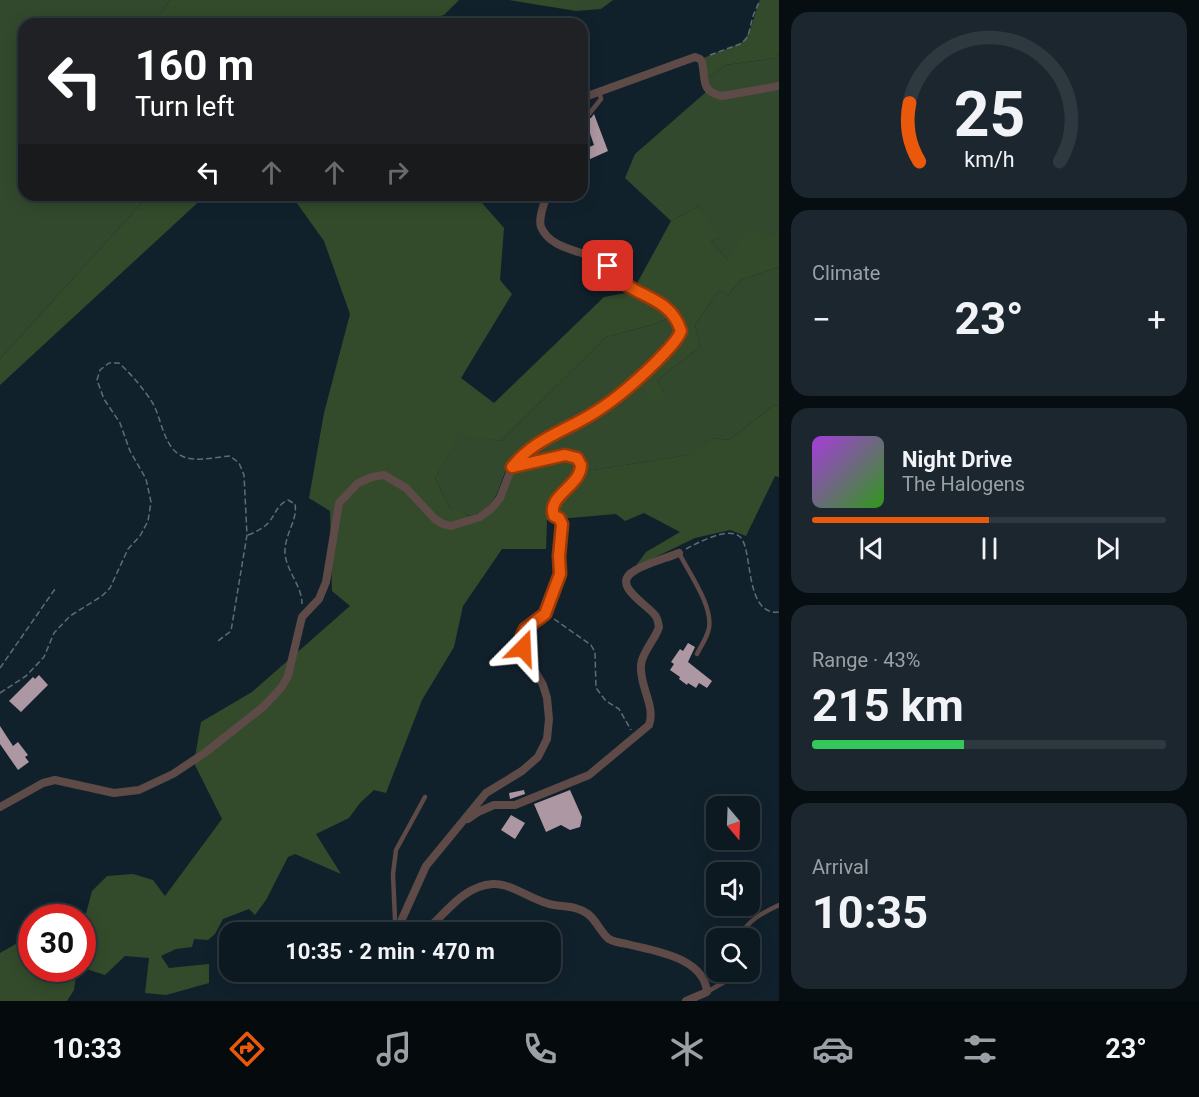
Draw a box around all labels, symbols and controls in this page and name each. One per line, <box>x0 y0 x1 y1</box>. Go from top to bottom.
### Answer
text: 160 m <box>135 41 254 90</box>
icon: left <box>36 42 114 120</box>
text: 25 <box>953 78 1025 151</box>
text: Turn left <box>135 91 235 123</box>
text: km/h <box>964 147 1014 172</box>
icon: left <box>192 156 225 189</box>
icon: ahead <box>255 156 288 189</box>
icon: ahead <box>318 156 351 189</box>
icon: right <box>381 156 414 189</box>
pin <box>582 240 633 291</box>
icon: arrive <box>591 249 624 282</box>
text: Climate <box>812 261 880 285</box>
text: 23° <box>954 292 1024 345</box>
text: − <box>812 300 831 339</box>
text: + <box>1147 300 1166 339</box>
text: Night Drive <box>902 447 1012 472</box>
text: The Halogens <box>902 472 1025 496</box>
icon: previous <box>855 532 888 565</box>
icon: pause <box>973 532 1006 565</box>
icon: next <box>1091 532 1124 565</box>
position arrow <box>491 616 555 680</box>
text: Range · 43% <box>812 648 920 672</box>
text: 215 km <box>812 679 964 732</box>
north arrow <box>706 796 760 850</box>
map controls <box>706 796 760 982</box>
text: Arrival <box>812 855 869 879</box>
button: sound <box>706 862 760 916</box>
text: 10:35 <box>812 886 928 939</box>
speed limit sign: 30 <box>18 904 96 982</box>
button: search <box>706 928 760 982</box>
text: 10:35 · 2 min · 470 m <box>285 939 495 964</box>
icon: directions <box>226 1028 268 1070</box>
icon: music <box>373 1028 415 1070</box>
icon: phone <box>519 1028 561 1070</box>
icon: climate <box>666 1028 708 1070</box>
icon: car <box>812 1028 854 1070</box>
icon: filters <box>959 1028 1001 1070</box>
text: 10:33 <box>52 1033 122 1065</box>
text: 23° <box>1105 1033 1147 1065</box>

